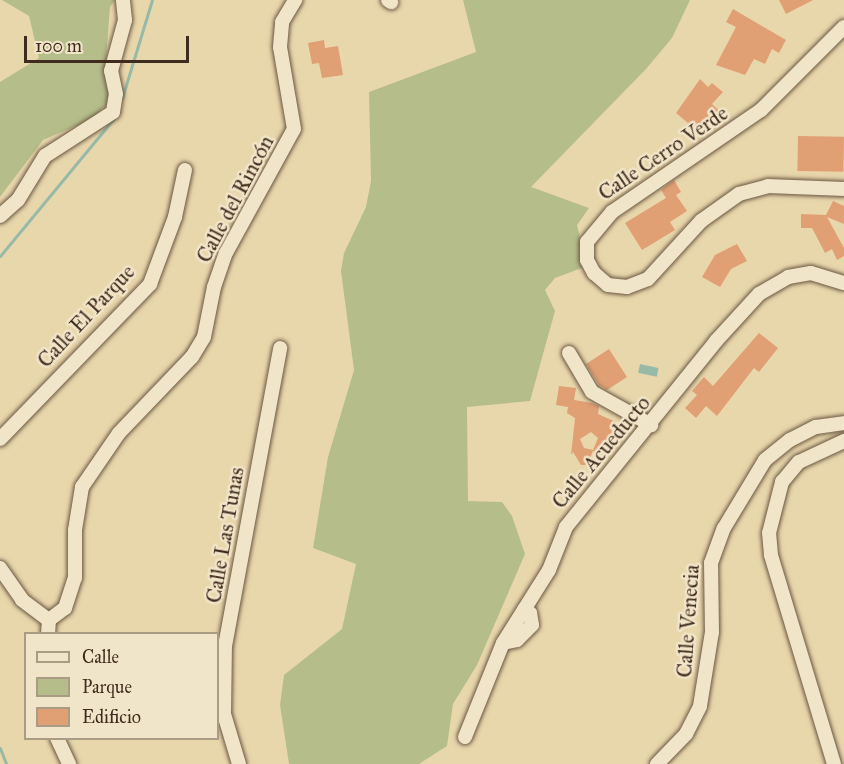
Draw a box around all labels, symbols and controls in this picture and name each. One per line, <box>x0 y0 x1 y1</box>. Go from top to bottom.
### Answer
scale bar <box>27 24 192 62</box>
text: 100 m <box>35 35 82 57</box>
street label: Calle Cerro Verde <box>594 100 732 206</box>
street label: Calle del Rincón <box>191 131 279 267</box>
street label: Calle El Parque <box>32 259 140 373</box>
street label: Calle Acueducto <box>547 391 655 513</box>
street label: Calle Las Tunas <box>201 465 249 605</box>
street label: Calle Venecia <box>671 564 705 678</box>
legend <box>24 632 219 740</box>
text: Calle <box>82 646 119 668</box>
text: Parque <box>82 676 132 698</box>
text: Edificio <box>82 706 141 728</box>

